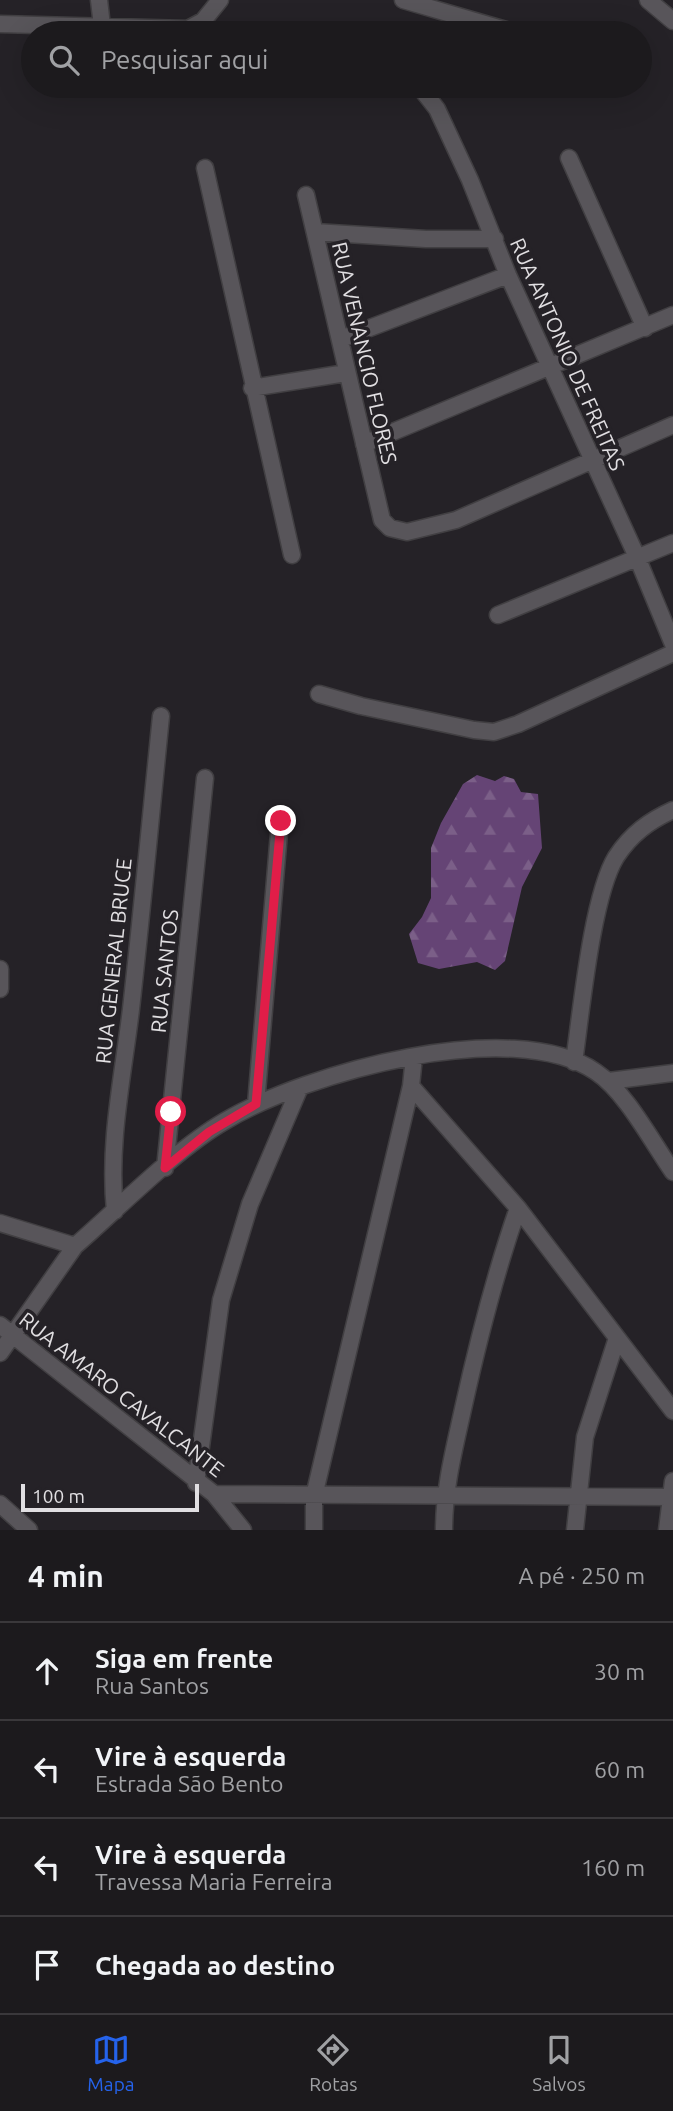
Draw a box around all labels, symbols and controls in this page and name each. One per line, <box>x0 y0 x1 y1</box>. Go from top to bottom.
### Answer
search box <box>21 21 652 98</box>
icon: search <box>45 41 83 79</box>
text: Pesquisar aqui <box>101 45 268 74</box>
street label: RUA ANTONIO DE FREITAS <box>506 234 630 474</box>
street label: RUA VENANCIO FLORES <box>328 240 402 466</box>
route end <box>265 805 296 836</box>
street label: RUA GENERAL BRUCE <box>90 857 136 1065</box>
street label: RUA SANTOS <box>146 908 182 1034</box>
route start <box>155 1096 186 1127</box>
street label: RUA AMARO CAVALCANTE <box>15 1307 229 1481</box>
scale bar <box>21 1481 200 1513</box>
text: 100 m <box>32 1485 85 1507</box>
text: 4 min <box>28 1559 104 1593</box>
text: A pé · 250 m <box>518 1563 645 1588</box>
text: Siga em frente <box>95 1644 273 1673</box>
icon: ahead <box>28 1652 66 1690</box>
text: 30 m <box>594 1659 645 1684</box>
text: Rua Santos <box>95 1673 209 1698</box>
text: Vire à esquerda <box>95 1742 286 1771</box>
icon: left <box>28 1750 66 1788</box>
text: 60 m <box>594 1757 645 1782</box>
text: Estrada São Bento <box>95 1771 284 1796</box>
text: Vire à esquerda <box>95 1840 286 1869</box>
icon: left <box>28 1848 66 1886</box>
text: 160 m <box>581 1855 645 1880</box>
text: Travessa Maria Ferreira <box>95 1869 333 1894</box>
icon: arrive <box>28 1946 66 1984</box>
text: Chegada ao destino <box>95 1951 335 1980</box>
tab: Mapa <box>87 2031 135 2095</box>
tab: Rotas <box>309 2031 358 2095</box>
tab: Salvos <box>532 2031 586 2095</box>

